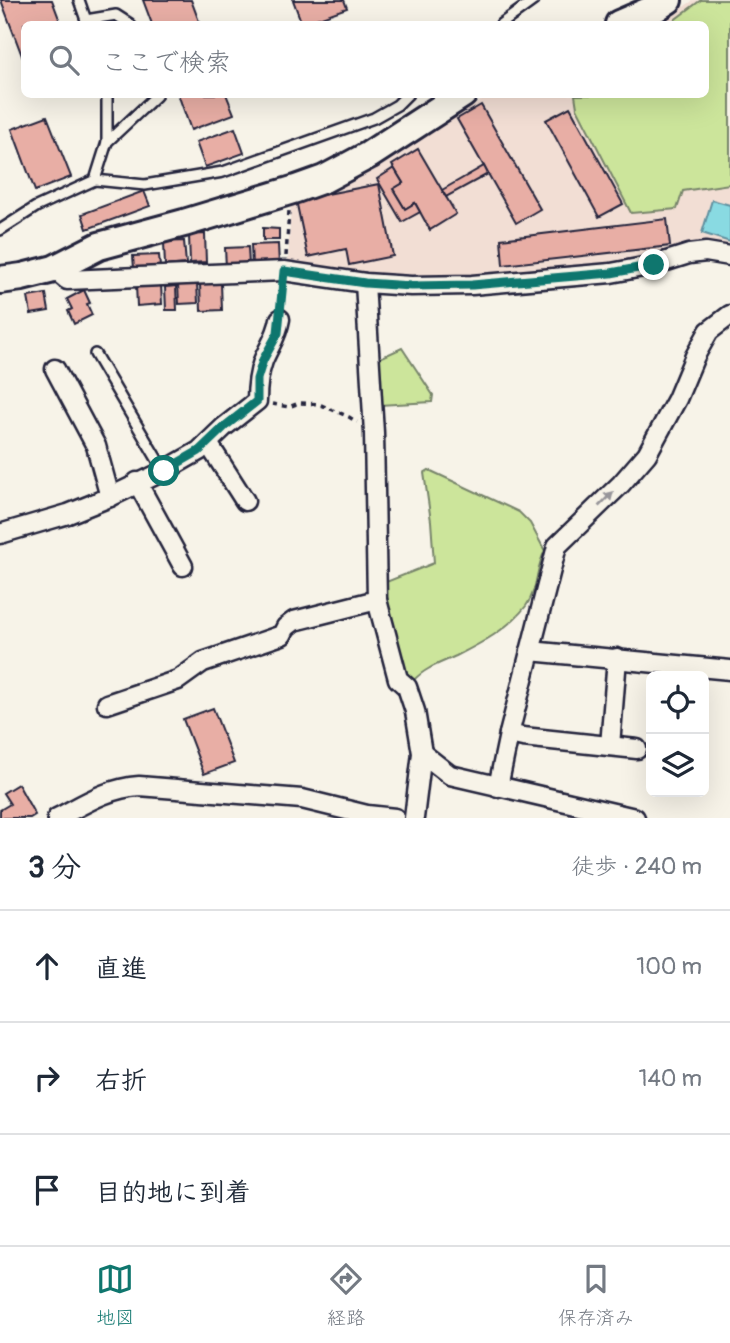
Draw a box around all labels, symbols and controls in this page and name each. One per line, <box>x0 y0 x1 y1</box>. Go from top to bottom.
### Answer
search box <box>21 21 709 98</box>
icon: search <box>45 41 83 79</box>
text: ここで検索 <box>101 47 231 79</box>
route end <box>638 249 669 280</box>
route start <box>148 455 179 486</box>
one-way arrow <box>598 490 615 507</box>
map controls <box>646 671 709 797</box>
button: locate <box>646 671 709 734</box>
button: layers <box>646 734 709 797</box>
text: 3 分 <box>28 849 81 886</box>
text: 徒歩 · 240 m <box>571 852 702 881</box>
icon: ahead <box>28 947 66 985</box>
text: 100 m <box>636 952 702 981</box>
text: 直進 <box>95 953 147 985</box>
icon: right <box>28 1059 66 1097</box>
text: 140 m <box>639 1064 702 1093</box>
text: 右折 <box>95 1065 147 1097</box>
icon: arrive <box>28 1171 66 1209</box>
text: 目的地に到着 <box>95 1177 251 1209</box>
tab: 地図 <box>96 1260 134 1330</box>
tab: 経路 <box>327 1260 365 1330</box>
tab: 保存済み <box>558 1260 634 1330</box>

